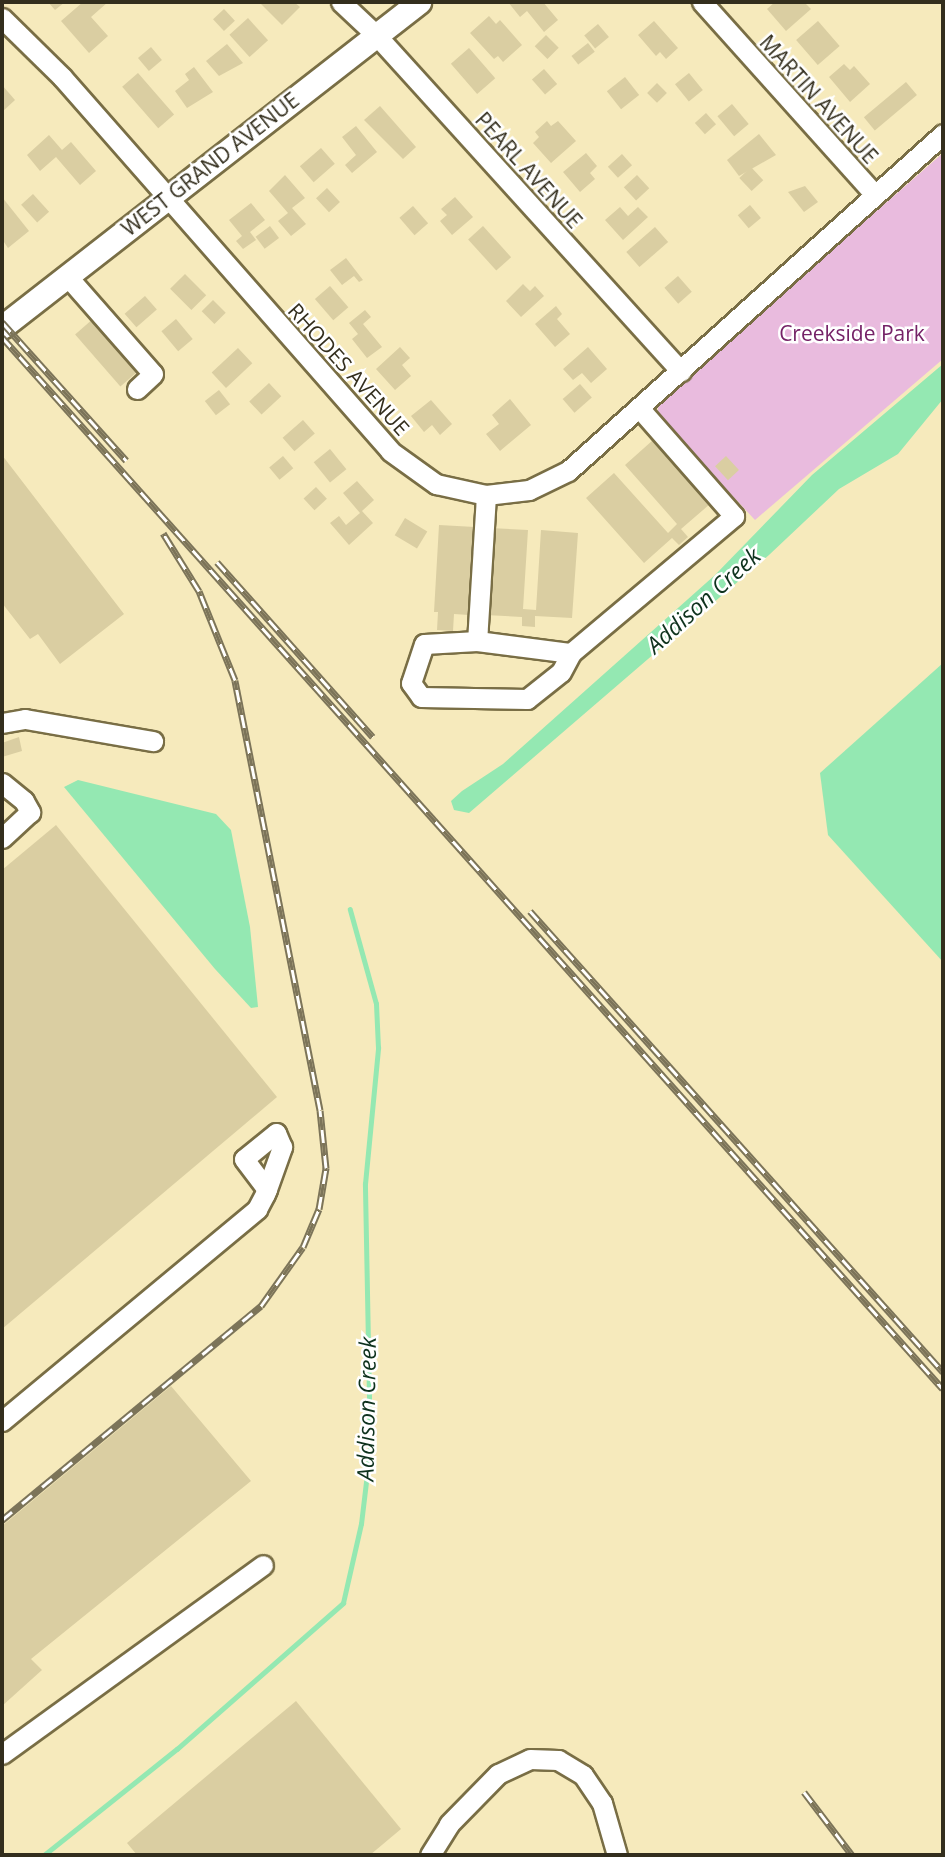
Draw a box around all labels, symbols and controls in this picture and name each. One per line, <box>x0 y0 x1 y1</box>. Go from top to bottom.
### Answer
street label: MARTIN AVENUE <box>755 30 883 168</box>
street label: WEST GRAND AVENUE <box>116 87 304 241</box>
street label: PEARL AVENUE <box>470 107 588 233</box>
street label: RHODES AVENUE <box>283 298 415 440</box>
park label: Creekside Park <box>779 320 925 346</box>
water label: Addison Creek <box>640 542 766 658</box>
water label: Addison Creek <box>351 1337 381 1481</box>

